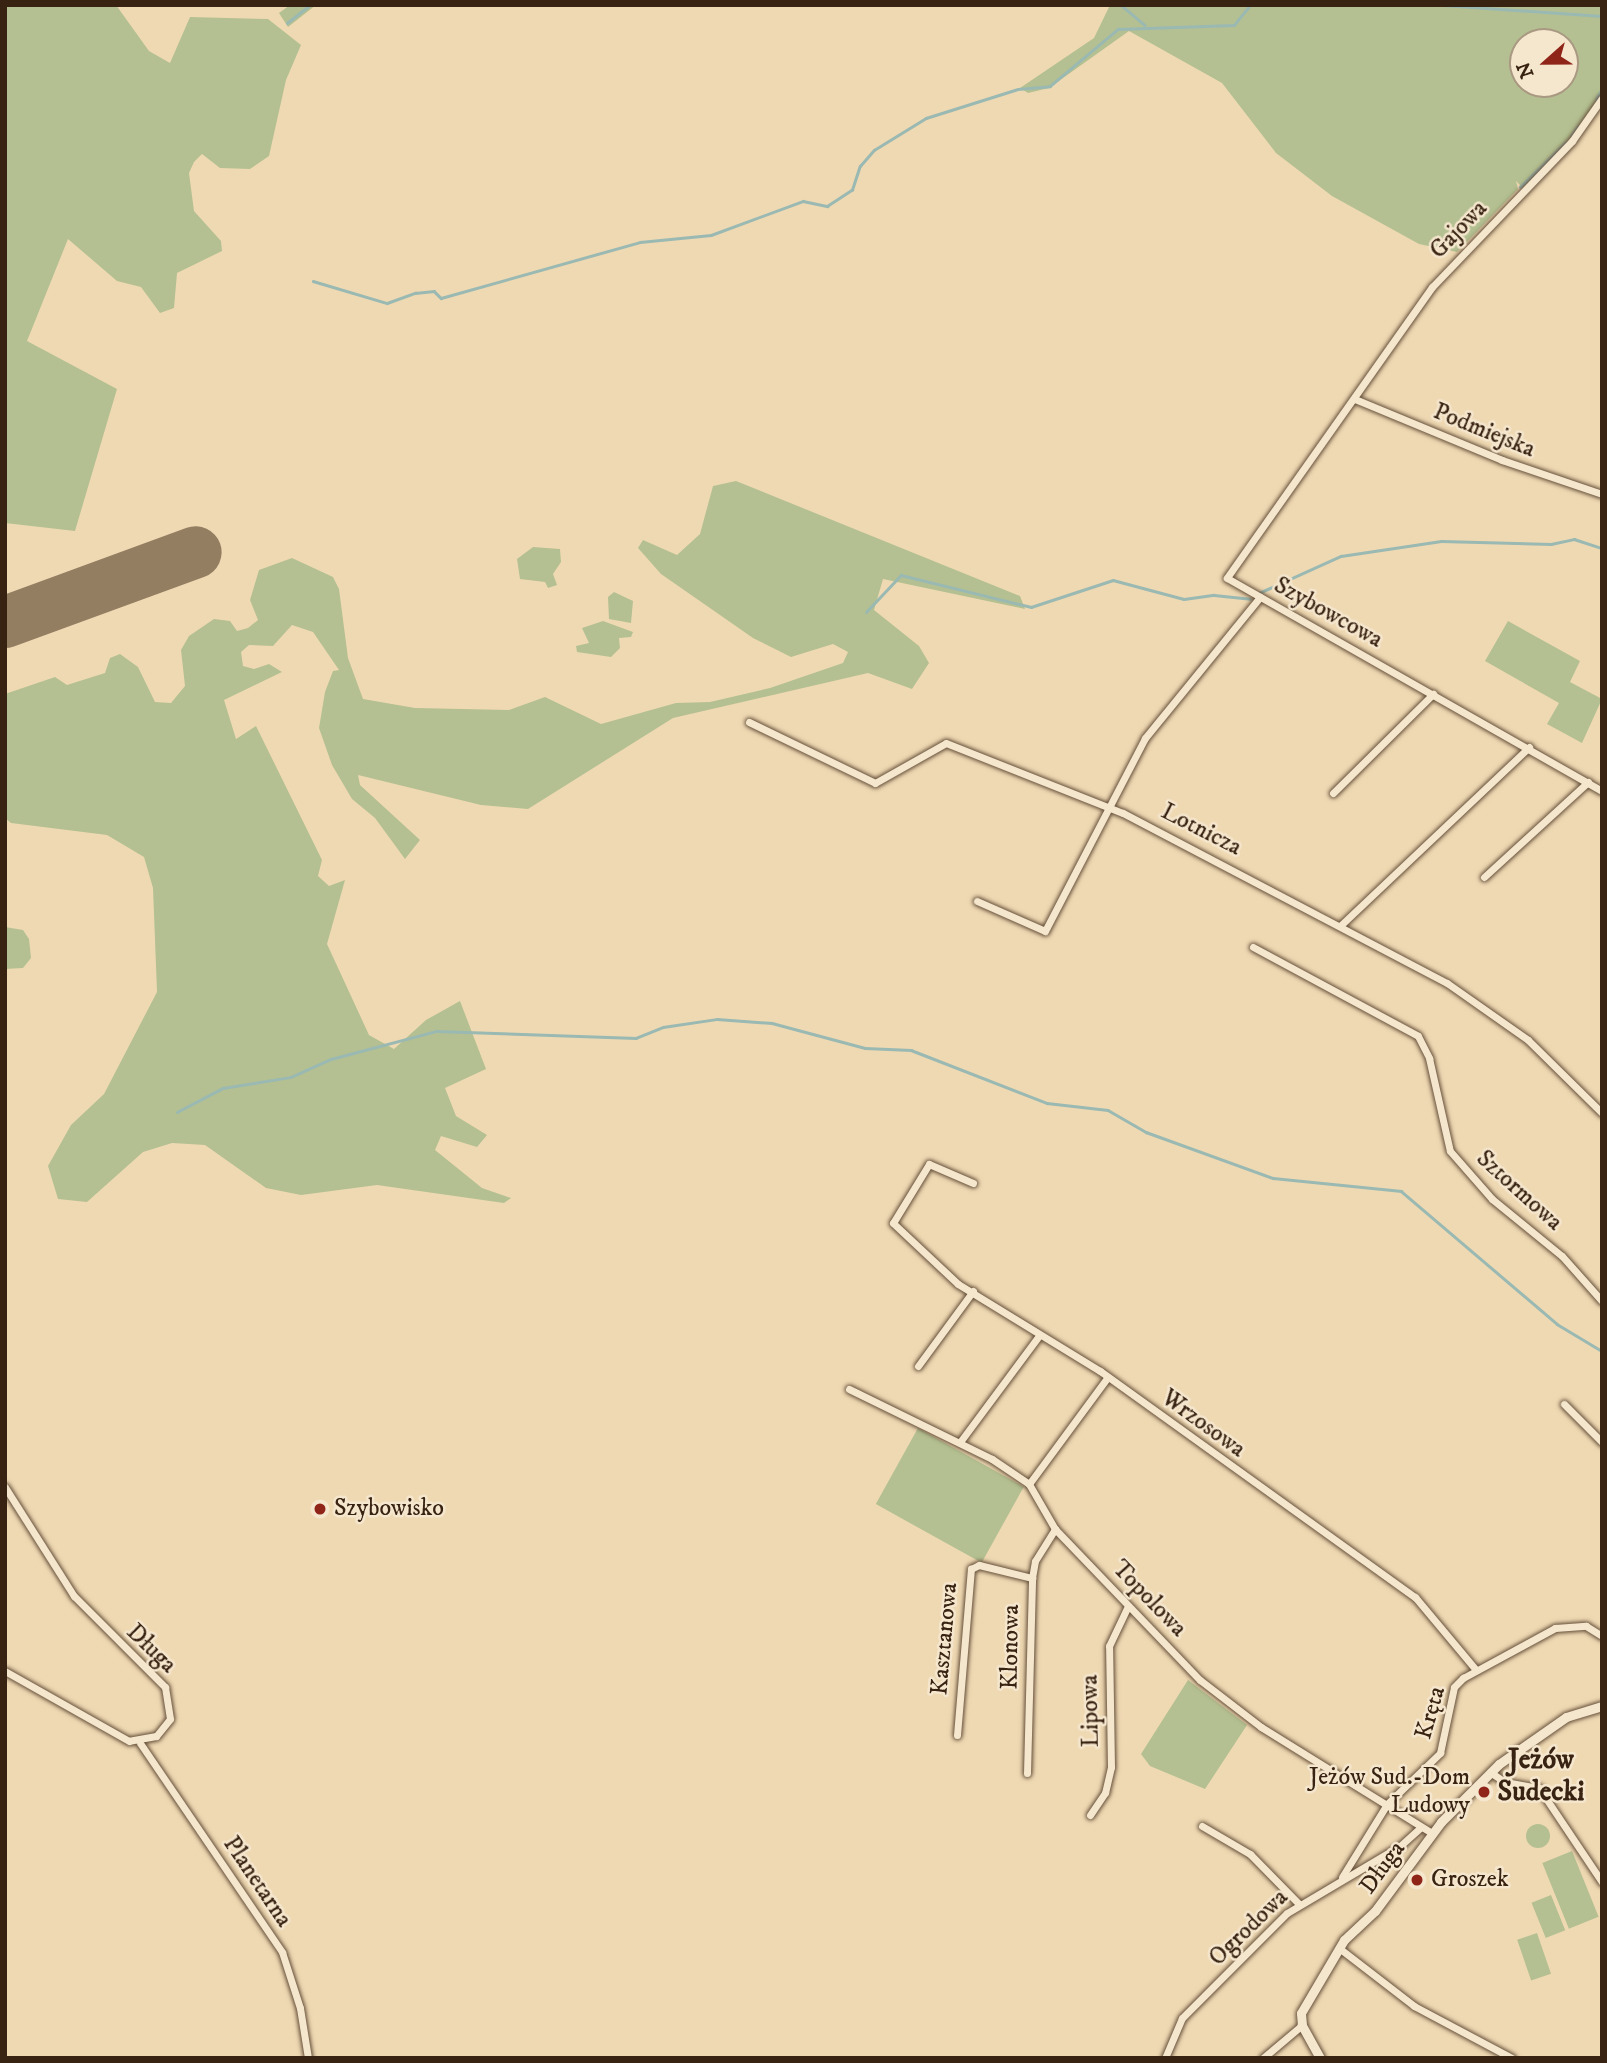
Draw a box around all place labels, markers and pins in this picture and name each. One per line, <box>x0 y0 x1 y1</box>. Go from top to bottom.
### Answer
place label: Szybowisko <box>334 1495 444 1523</box>
marker: Szybowisko <box>312 1501 328 1517</box>
place label: Jeżów Sud.-Dom Ludowy <box>1309 1764 1470 1820</box>
marker: Jeżów Sud.-Dom Ludowy <box>1476 1784 1492 1800</box>
place label: Groszek <box>1431 1866 1509 1894</box>
marker: Groszek <box>1409 1872 1425 1888</box>

